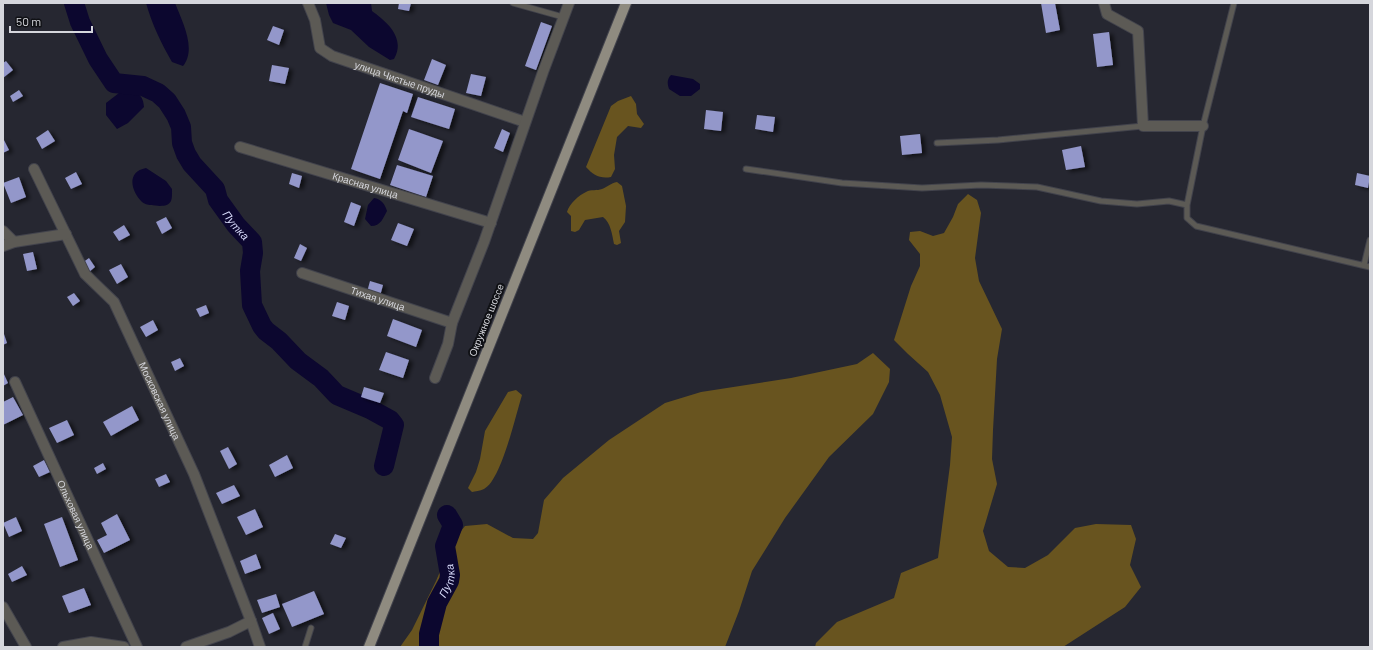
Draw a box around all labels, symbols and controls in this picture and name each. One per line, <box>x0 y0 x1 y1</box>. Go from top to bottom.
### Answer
scale bar <box>10 8 92 34</box>
text: 50 m <box>16 14 41 28</box>
street label: улица Чистые пруды <box>353 58 447 100</box>
street label: Красная улица <box>331 169 400 201</box>
water label: Путка <box>221 208 252 242</box>
street label: Окружное шоссе <box>466 282 506 358</box>
street label: Тихая улица <box>349 284 407 313</box>
street label: Московская улица <box>137 360 183 442</box>
street label: Ольховая улица <box>55 478 97 552</box>
water label: Путка <box>435 563 456 599</box>

